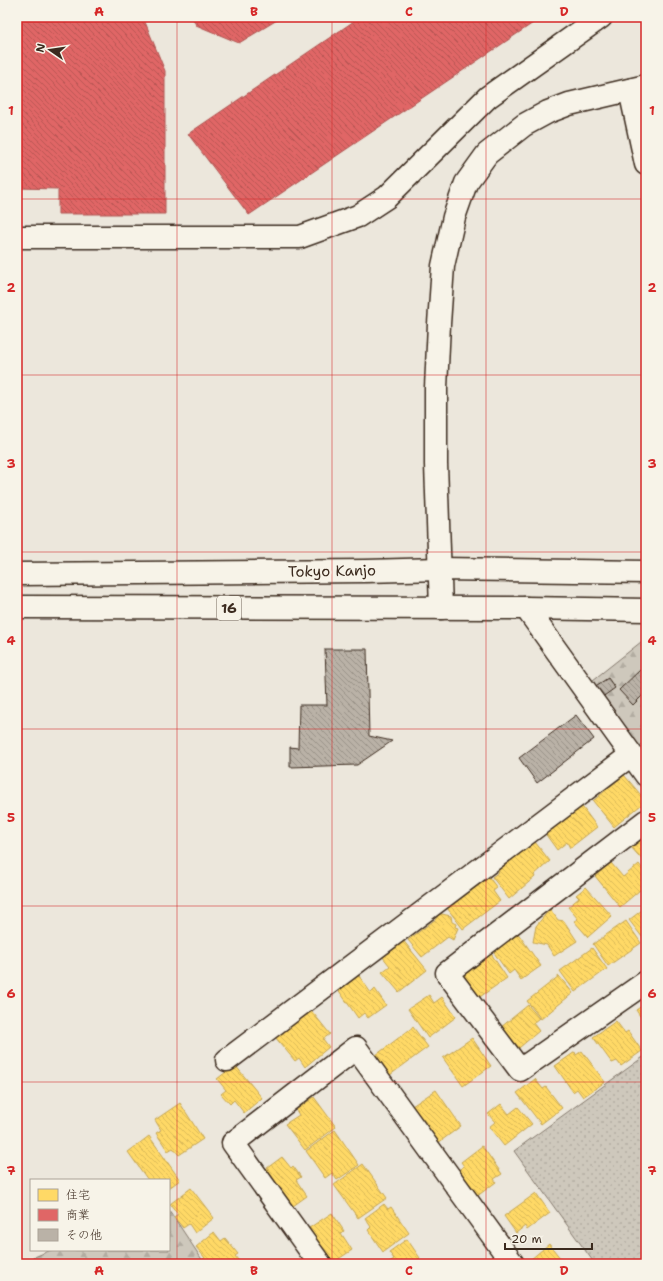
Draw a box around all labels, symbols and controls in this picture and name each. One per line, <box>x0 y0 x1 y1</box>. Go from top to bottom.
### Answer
text: A <box>94 3 104 20</box>
text: B <box>250 3 258 20</box>
text: C <box>405 3 413 20</box>
text: D <box>559 3 569 20</box>
north arrow <box>30 30 70 70</box>
text: N <box>32 42 49 54</box>
text: 1 <box>8 102 14 119</box>
text: 1 <box>649 102 655 119</box>
text: 2 <box>6 279 16 296</box>
text: 2 <box>647 279 657 296</box>
text: 3 <box>6 455 16 472</box>
text: 3 <box>647 455 657 472</box>
street label: Tokyo Kanjo <box>288 560 376 582</box>
road number: 16 <box>217 596 241 620</box>
text: 4 <box>6 632 16 649</box>
text: 4 <box>647 632 657 649</box>
text: 5 <box>7 809 15 826</box>
text: 5 <box>648 809 656 826</box>
text: 6 <box>6 985 16 1002</box>
text: 6 <box>647 985 657 1002</box>
text: 7 <box>6 1162 16 1179</box>
text: 7 <box>647 1162 657 1179</box>
legend <box>30 1179 170 1251</box>
text: 住宅 <box>66 1187 90 1203</box>
text: 商業 <box>66 1207 90 1223</box>
scale bar <box>505 1225 592 1251</box>
text: その他 <box>66 1227 102 1243</box>
text: 20 m <box>511 1231 542 1247</box>
text: A <box>94 1262 104 1279</box>
text: B <box>250 1262 258 1279</box>
text: C <box>405 1262 413 1279</box>
text: D <box>559 1262 569 1279</box>

